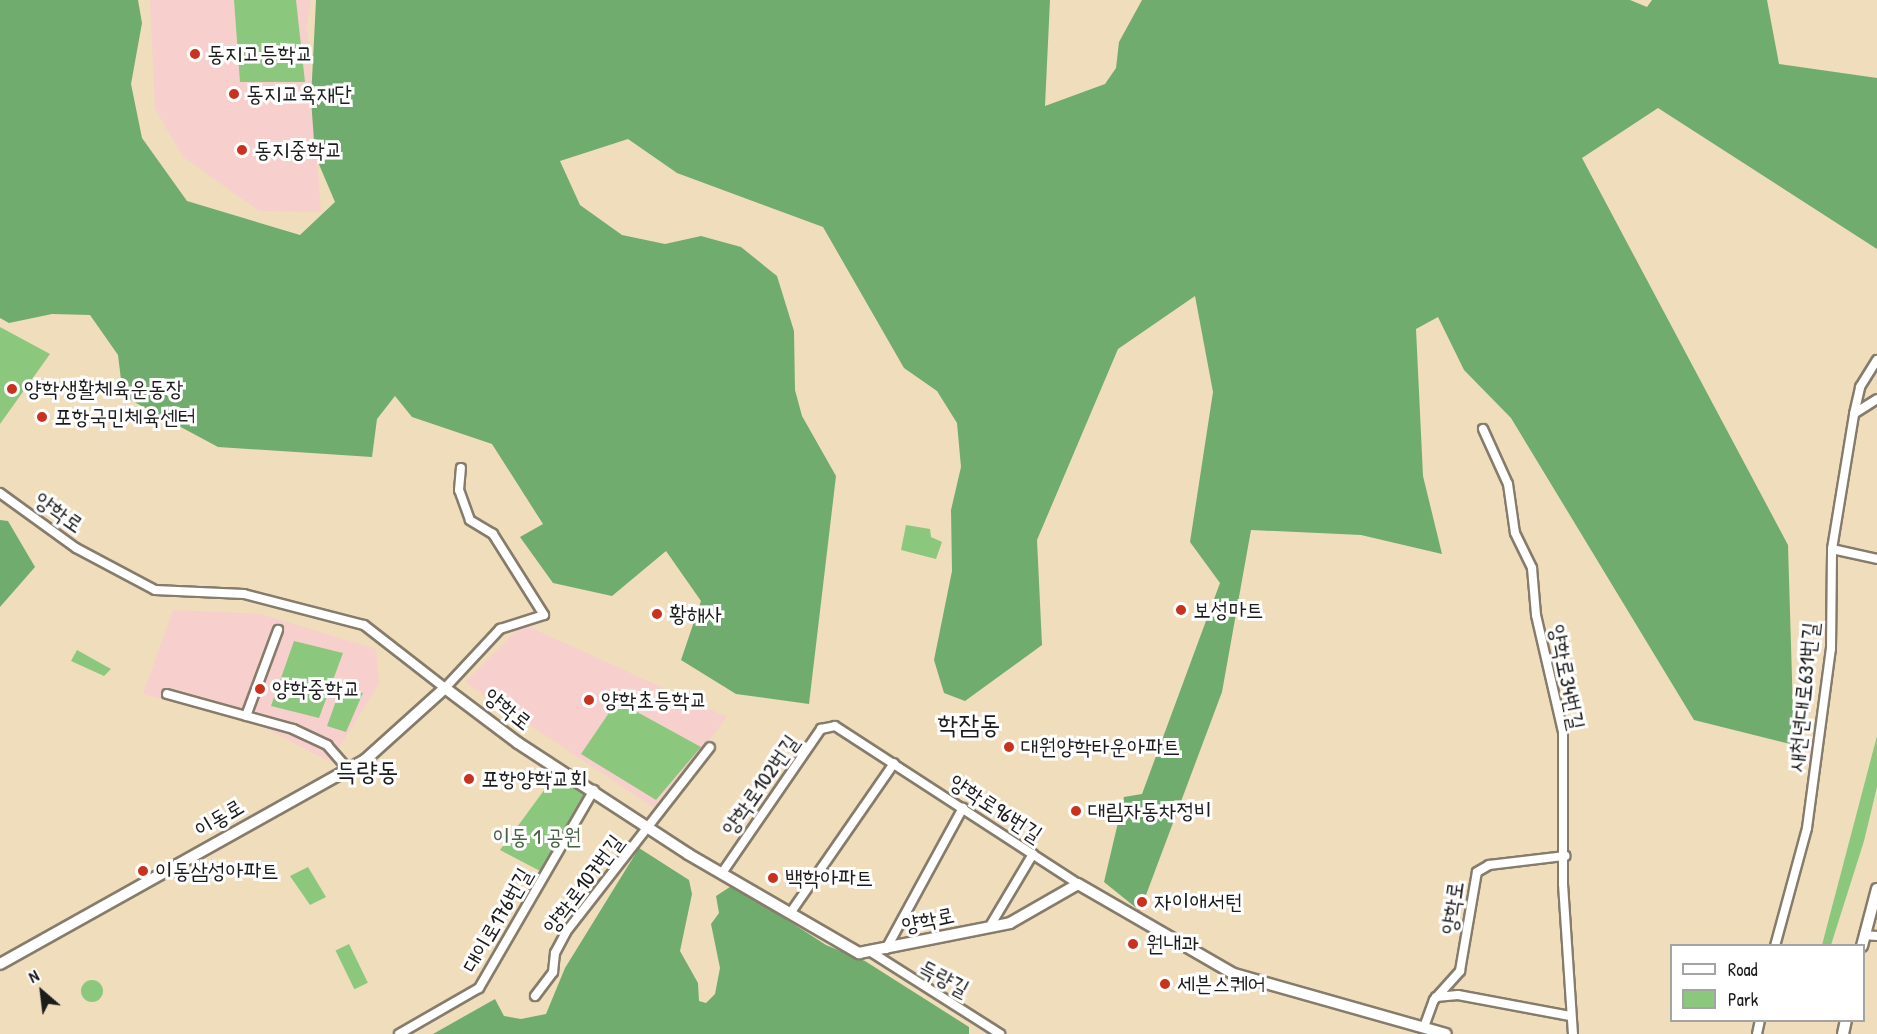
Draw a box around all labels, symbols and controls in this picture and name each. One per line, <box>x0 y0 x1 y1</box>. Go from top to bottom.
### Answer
place label: 동지고등학교 <box>207 41 313 67</box>
marker: 동지고등학교 <box>188 47 202 61</box>
place label: 동지교육재단 <box>246 81 352 107</box>
marker: 동지교육재단 <box>227 87 241 101</box>
place label: 동지중학교 <box>254 137 343 163</box>
marker: 동지중학교 <box>235 143 249 157</box>
place label: 양학생활체육운동장 <box>24 376 183 402</box>
marker: 양학생활체육운동장 <box>5 382 19 396</box>
place label: 포항국민체육센터 <box>54 404 196 430</box>
marker: 포항국민체육센터 <box>35 410 49 424</box>
street label: 양학로 <box>30 486 88 538</box>
place label: 보성마트 <box>1193 597 1264 623</box>
place label: 황해사 <box>669 601 722 627</box>
marker: 보성마트 <box>1174 603 1188 617</box>
marker: 황해사 <box>650 607 664 621</box>
street label: 새천년대로631번길 <box>1782 621 1824 773</box>
street label: 양학로34번길 <box>1544 622 1590 732</box>
place label: 양학중학교 <box>272 676 361 702</box>
marker: 양학중학교 <box>253 682 267 696</box>
street label: 양학로 <box>479 682 537 736</box>
place label: 양학초등학교 <box>601 687 707 713</box>
marker: 양학초등학교 <box>582 693 596 707</box>
district label: 학잠동 <box>938 708 1000 740</box>
street label: 양학로102번길 <box>716 730 804 840</box>
place label: 대원양학타운아파트 <box>1021 734 1180 760</box>
marker: 대원양학타운아파트 <box>1002 740 1016 754</box>
district label: 득량동 <box>336 755 398 787</box>
place label: 포항양학교회 <box>481 766 587 792</box>
street label: 양학로96번길 <box>945 768 1047 848</box>
marker: 포항양학교회 <box>462 772 476 786</box>
street label: 이동로 <box>189 793 249 843</box>
place label: 대림자동차정비 <box>1088 798 1212 824</box>
marker: 대림자동차정비 <box>1069 804 1083 818</box>
park label: 이동 1 공원 <box>493 824 581 850</box>
street label: 양학로107번길 <box>537 829 629 939</box>
place label: 이동삼성아파트 <box>155 858 279 884</box>
street label: 대이로176번길 <box>457 863 537 977</box>
marker: 이동삼성아파트 <box>136 864 150 878</box>
place label: 백학아파트 <box>785 865 874 891</box>
marker: 백학아파트 <box>766 871 780 885</box>
street label: 양학로 <box>1435 880 1469 936</box>
place label: 자이애서턴 <box>1154 889 1243 915</box>
marker: 자이애서턴 <box>1135 895 1149 909</box>
street label: 양학로 <box>899 902 957 938</box>
place label: 원내과 <box>1146 931 1199 957</box>
marker: 원내과 <box>1124 935 1142 953</box>
legend <box>1670 944 1865 1022</box>
street label: 득량길 <box>914 954 974 1002</box>
text: Road <box>1728 957 1758 982</box>
north arrow <box>12 962 72 1022</box>
text: N <box>25 964 42 988</box>
place label: 세븐스퀘어 <box>1177 971 1266 997</box>
marker: 세븐스퀘어 <box>1158 977 1172 991</box>
text: Park <box>1728 987 1758 1012</box>

